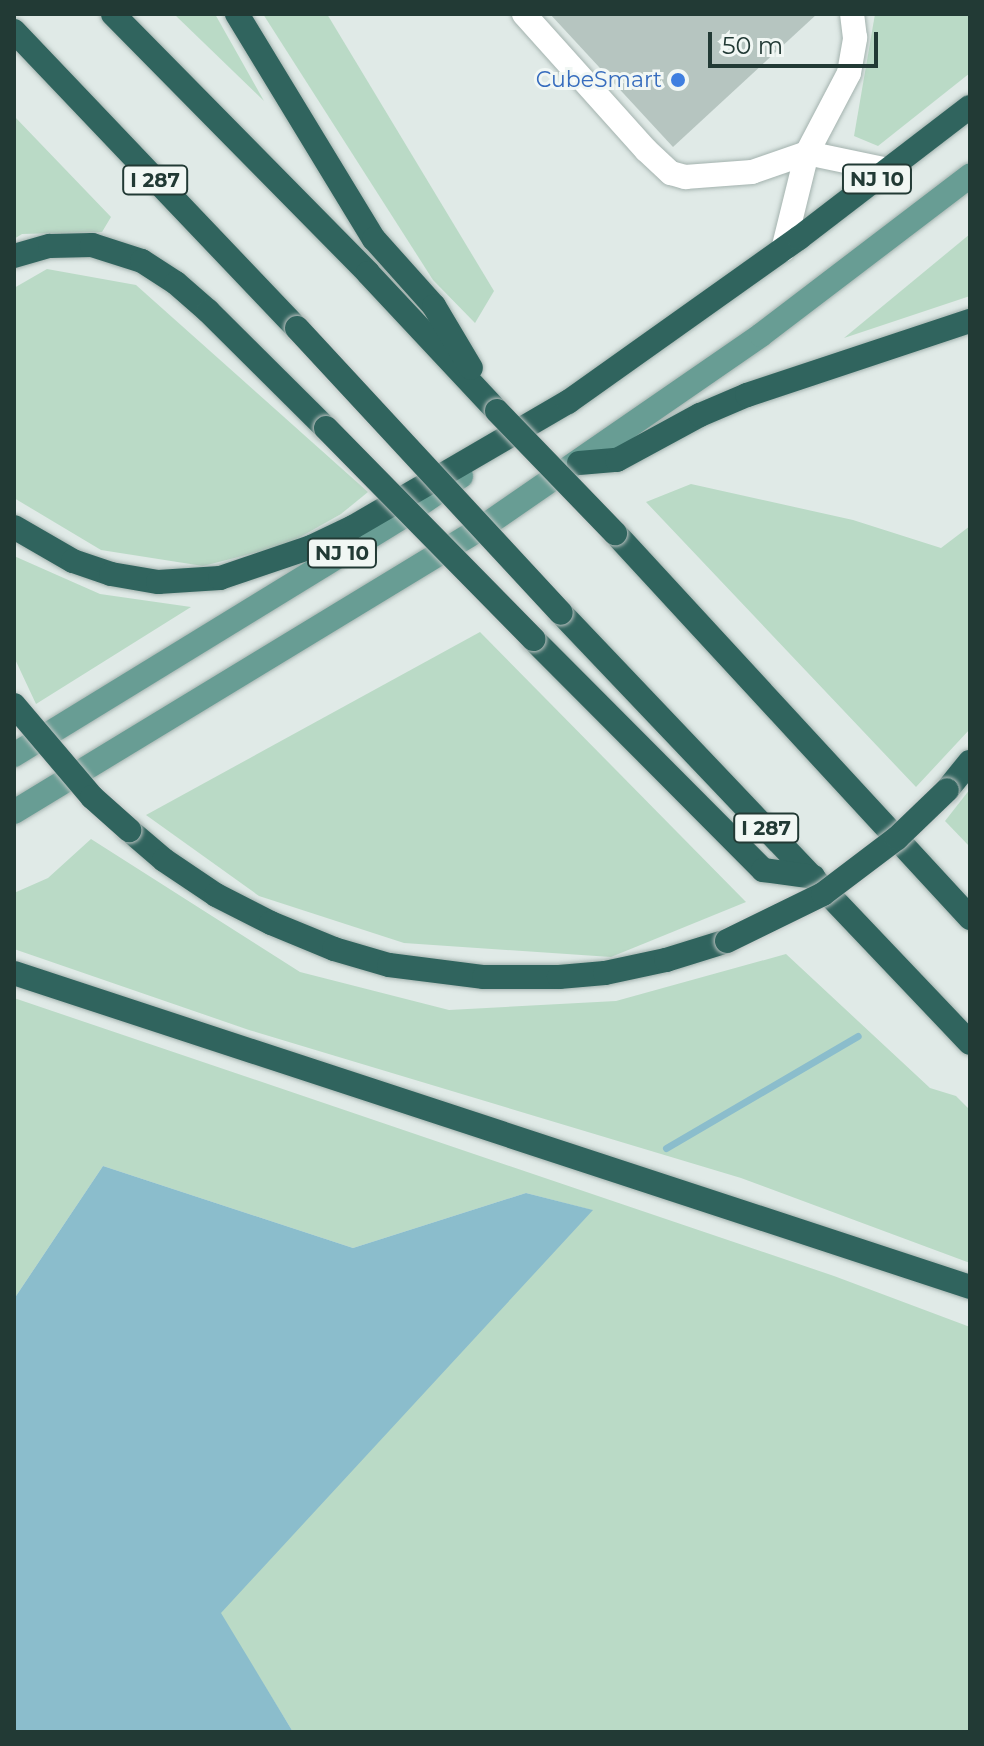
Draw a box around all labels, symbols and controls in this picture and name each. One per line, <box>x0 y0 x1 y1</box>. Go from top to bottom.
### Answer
scale bar <box>712 16 882 66</box>
text: 50 m <box>722 31 783 60</box>
place label: CubeSmart <box>536 67 662 93</box>
marker: CubeSmart <box>669 71 687 89</box>
road number: NJ 10 <box>841 163 913 195</box>
road number: I 287 <box>121 164 189 196</box>
road number: NJ 10 <box>306 537 378 569</box>
road number: I 287 <box>732 812 800 844</box>

